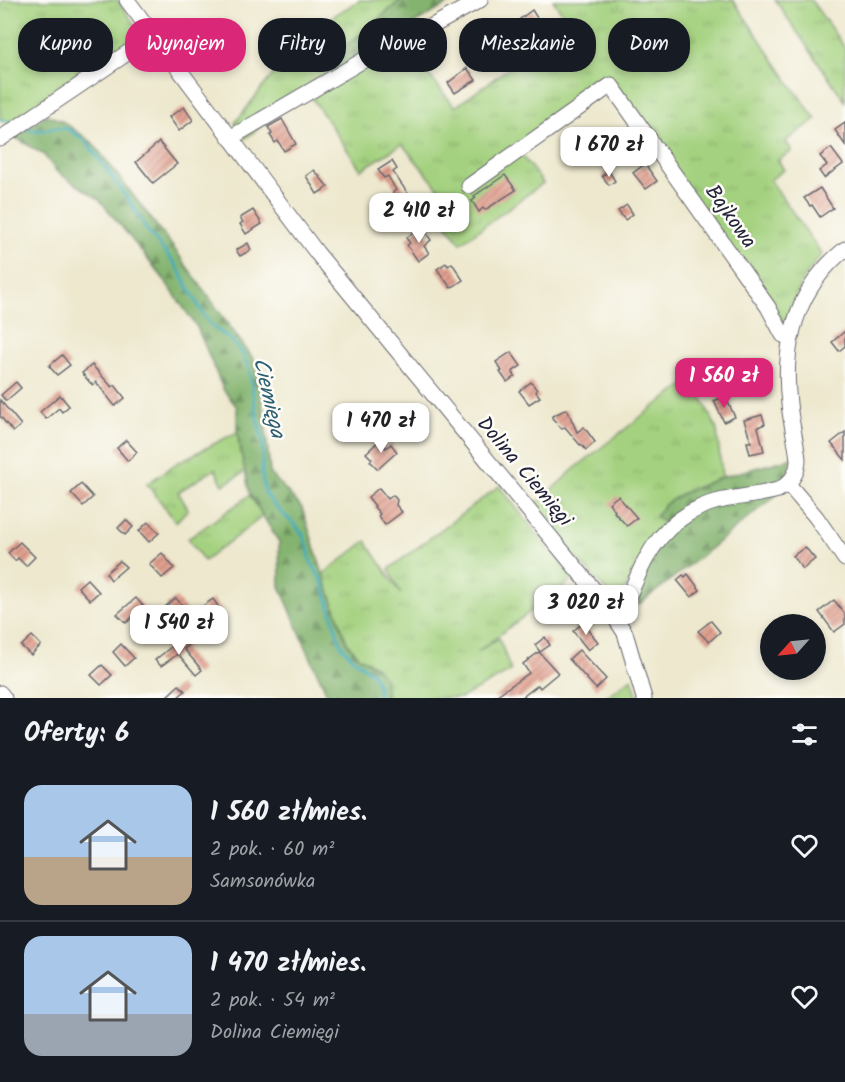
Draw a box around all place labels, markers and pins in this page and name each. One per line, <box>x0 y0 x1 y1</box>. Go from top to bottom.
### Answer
pin: 1 670 zł <box>547 127 671 178</box>
pin: 2 410 zł <box>357 193 481 244</box>
pin: 1 560 zł <box>662 358 786 409</box>
pin: 1 470 zł <box>319 403 443 454</box>
pin: 3 020 zł <box>524 585 648 636</box>
pin: 1 540 zł <box>117 605 241 656</box>

